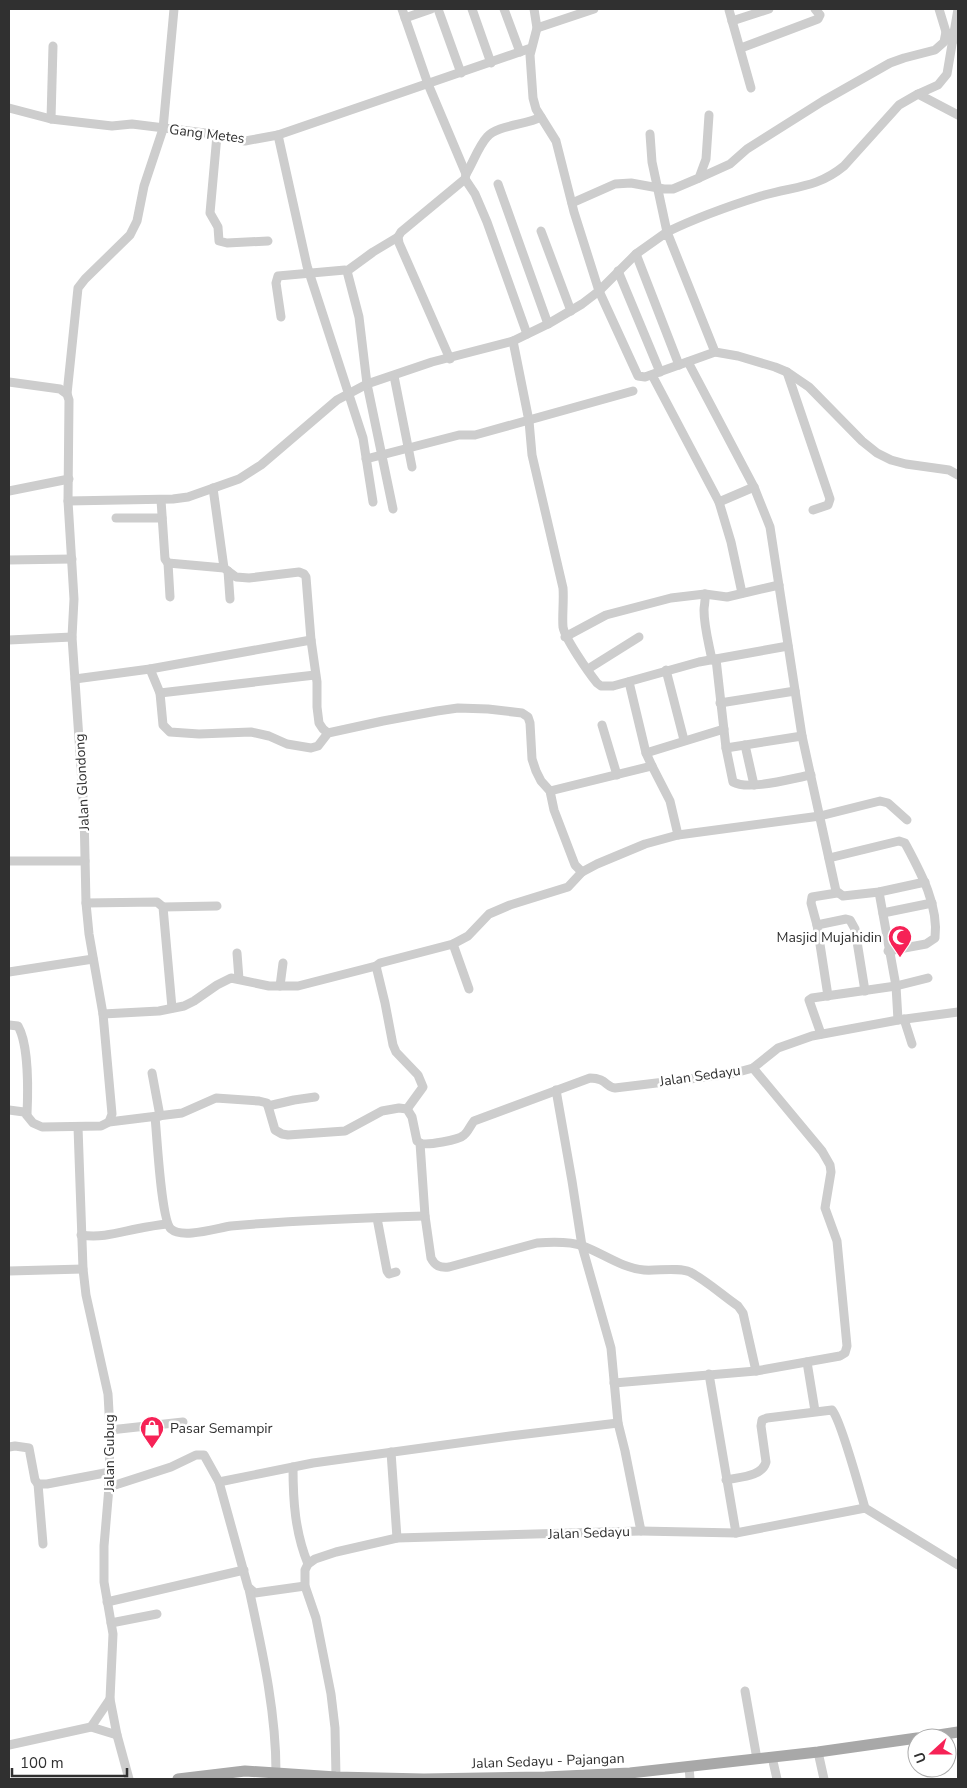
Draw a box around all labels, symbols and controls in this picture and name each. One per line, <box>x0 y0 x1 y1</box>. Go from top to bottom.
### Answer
street label: Gang Metes <box>168 120 246 148</box>
street label: Jalan Glondong <box>70 733 94 832</box>
mosque icon: Masjid Mujahidin <box>887 924 913 958</box>
place label: Masjid Mujahidin <box>776 928 882 947</box>
street label: Jalan Sedayu <box>657 1061 742 1091</box>
street label: Jalan Gubug <box>100 1414 119 1493</box>
shop icon: Pasar Semampir <box>139 1415 165 1449</box>
place label: Pasar Semampir <box>170 1419 273 1438</box>
street label: Jalan Sedayu <box>547 1522 630 1544</box>
north arrow <box>907 1728 957 1778</box>
scale bar <box>12 1746 128 1778</box>
street label: Jalan Sedayu - Pajangan <box>470 1749 625 1773</box>
text: U <box>910 1749 931 1766</box>
text: 100 m <box>20 1753 64 1773</box>

